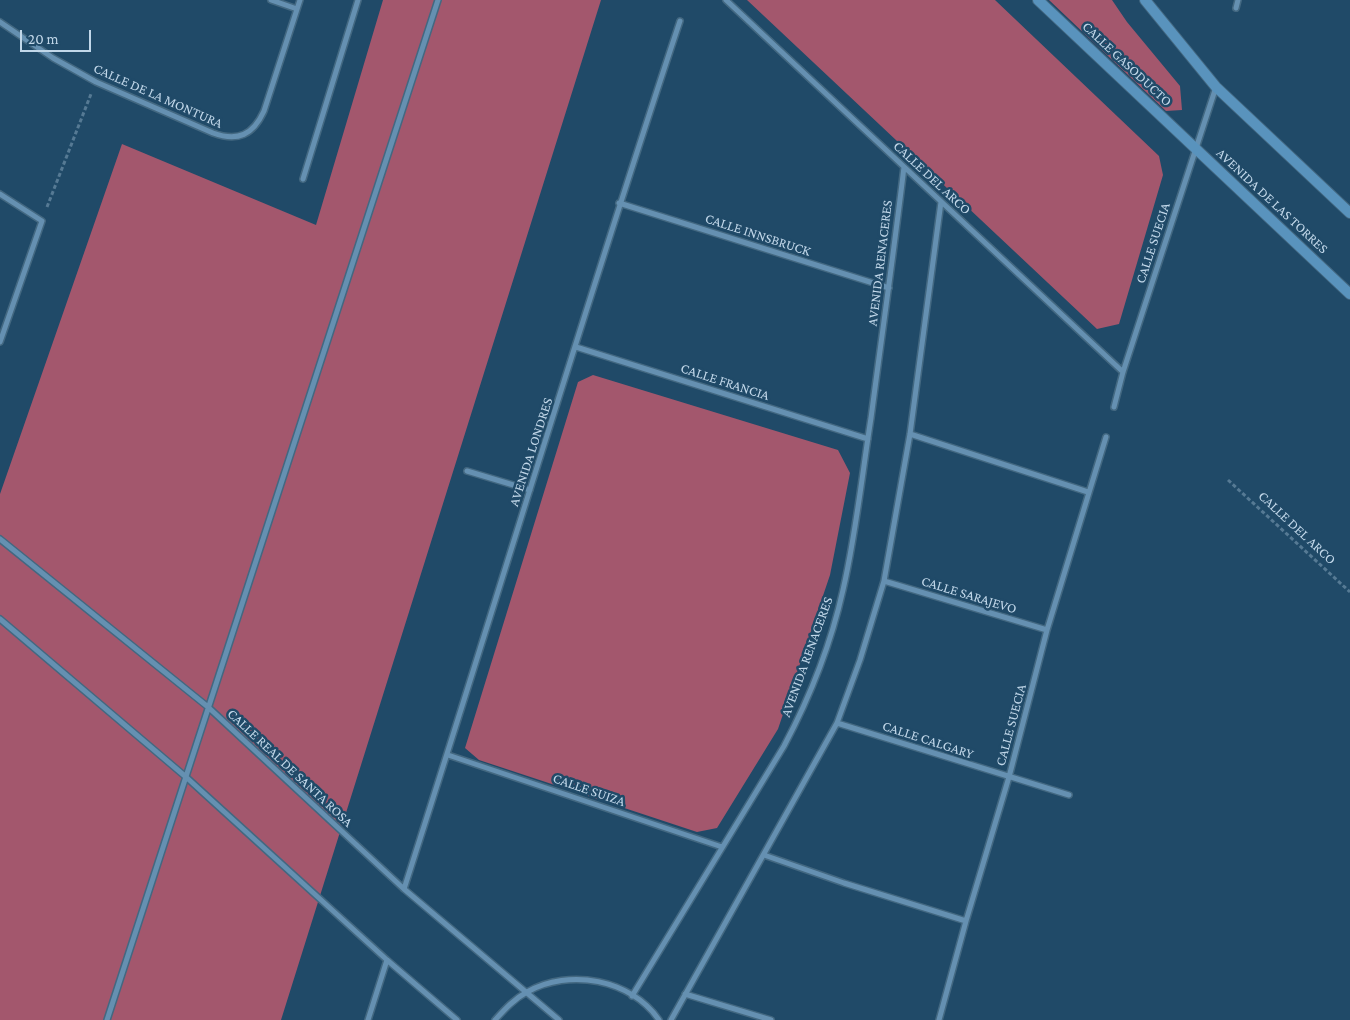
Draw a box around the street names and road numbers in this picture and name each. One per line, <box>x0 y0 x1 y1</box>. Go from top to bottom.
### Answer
street label: CALLE GASODUCTO <box>1079 18 1175 110</box>
street label: CALLE DE LA MONTURA <box>91 60 225 132</box>
street label: CALLE DEL ARCO <box>890 138 974 218</box>
street label: AVENIDA DE LAS TORRES <box>1213 145 1331 257</box>
street label: AVENIDA RENACERES <box>864 199 896 327</box>
street label: CALLE SUECIA <box>1132 201 1174 285</box>
street label: CALLE INNSBRUCK <box>703 210 813 260</box>
street label: CALLE FRANCIA <box>679 360 771 404</box>
street label: AVENIDA LONDRES <box>506 396 556 508</box>
street label: CALLE DEL ARCO <box>1255 488 1339 568</box>
street label: CALLE SARAJEVO <box>919 573 1019 617</box>
street label: AVENIDA RENACERES <box>777 595 837 719</box>
street label: CALLE SUECIA <box>992 682 1030 768</box>
street label: CALLE REAL DE SANTA ROSA <box>224 705 356 831</box>
street label: CALLE CALGARY <box>880 717 976 763</box>
street label: CALLE SUIZA <box>551 770 627 810</box>

